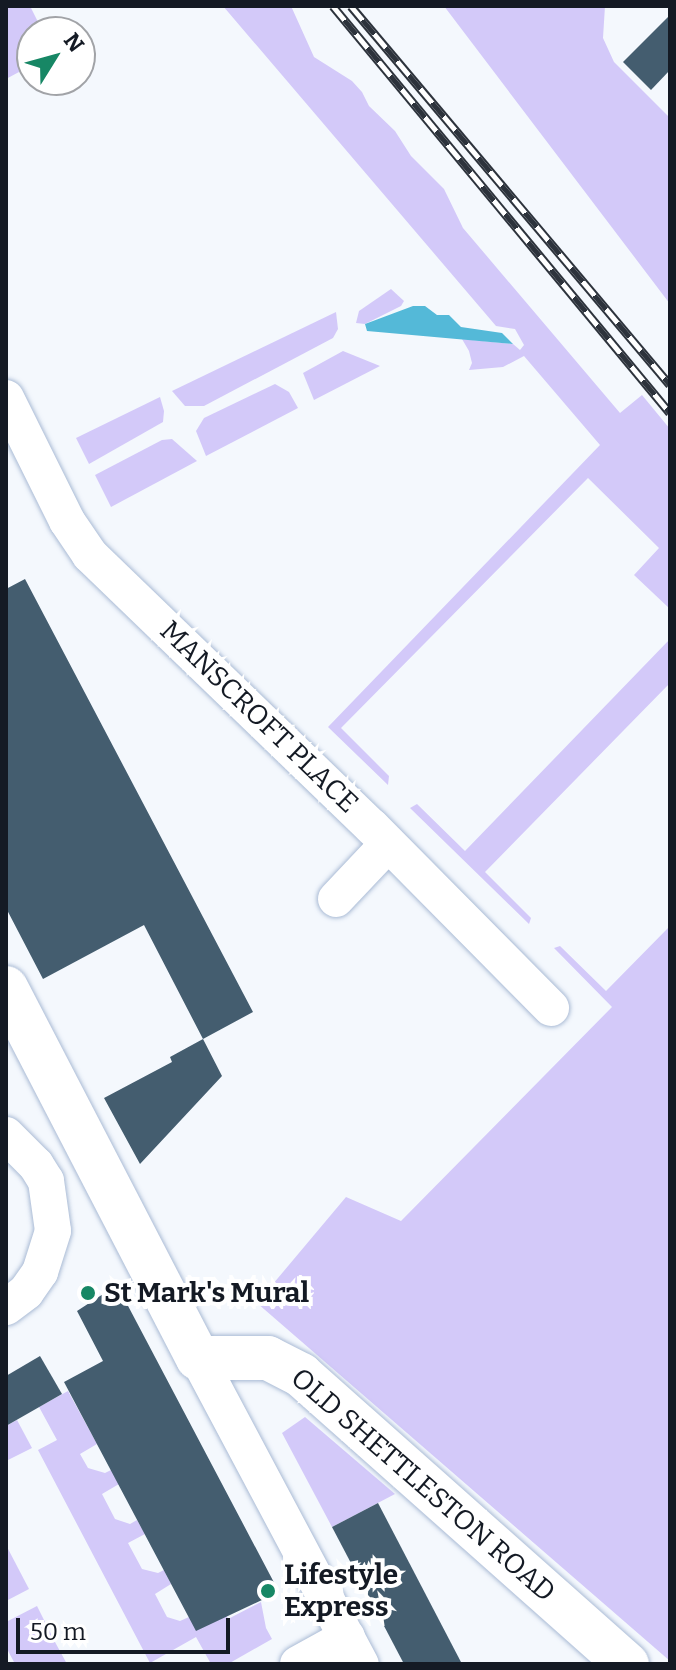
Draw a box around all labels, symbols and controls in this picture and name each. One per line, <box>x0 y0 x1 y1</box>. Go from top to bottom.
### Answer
north arrow <box>16 16 96 96</box>
text: N <box>58 28 90 57</box>
street label: MANSCROFT PLACE <box>153 614 365 820</box>
place label: St Mark's Mural <box>104 1276 309 1310</box>
marker: St Mark's Mural <box>79 1284 97 1302</box>
street label: OLD SHETTLESTON ROAD <box>284 1361 562 1609</box>
place label: Lifestyle Express <box>284 1558 398 1624</box>
marker: Lifestyle Express <box>259 1582 277 1600</box>
scale bar <box>20 1602 234 1652</box>
text: 50 m <box>30 1618 86 1646</box>

